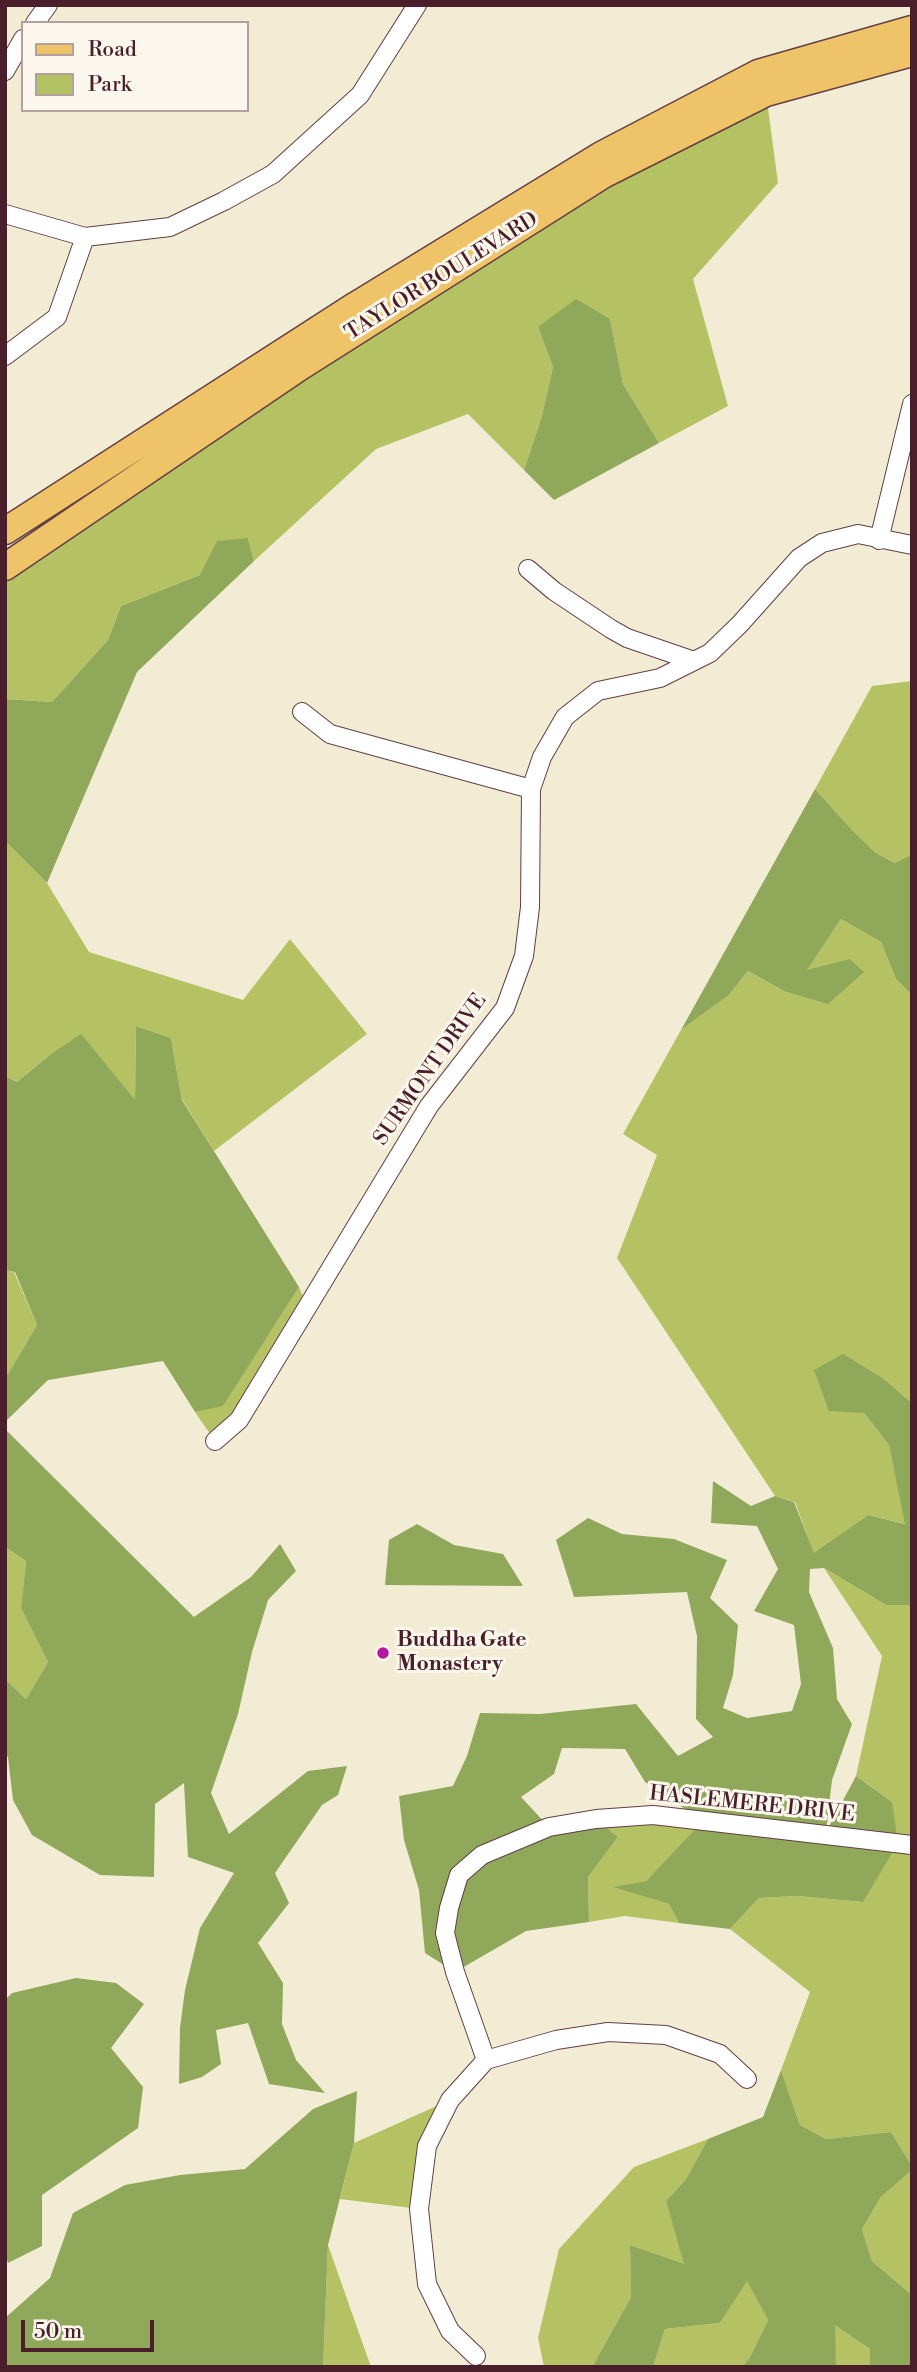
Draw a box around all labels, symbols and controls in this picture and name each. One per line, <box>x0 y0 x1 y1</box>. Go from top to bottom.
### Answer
legend <box>21 21 248 112</box>
text: Road <box>88 37 137 63</box>
text: Park <box>88 72 132 98</box>
street label: TAYLOR BOULEVARD <box>341 207 543 347</box>
street label: SURMONT DRIVE <box>369 989 493 1151</box>
place label: Buddha Gate Monastery <box>397 1628 527 1678</box>
marker: Buddha Gate Monastery <box>375 1645 391 1661</box>
street label: HASLEMERE DRIVE <box>648 1782 856 1828</box>
scale bar <box>24 2306 158 2350</box>
text: 50 m <box>34 2319 82 2345</box>

